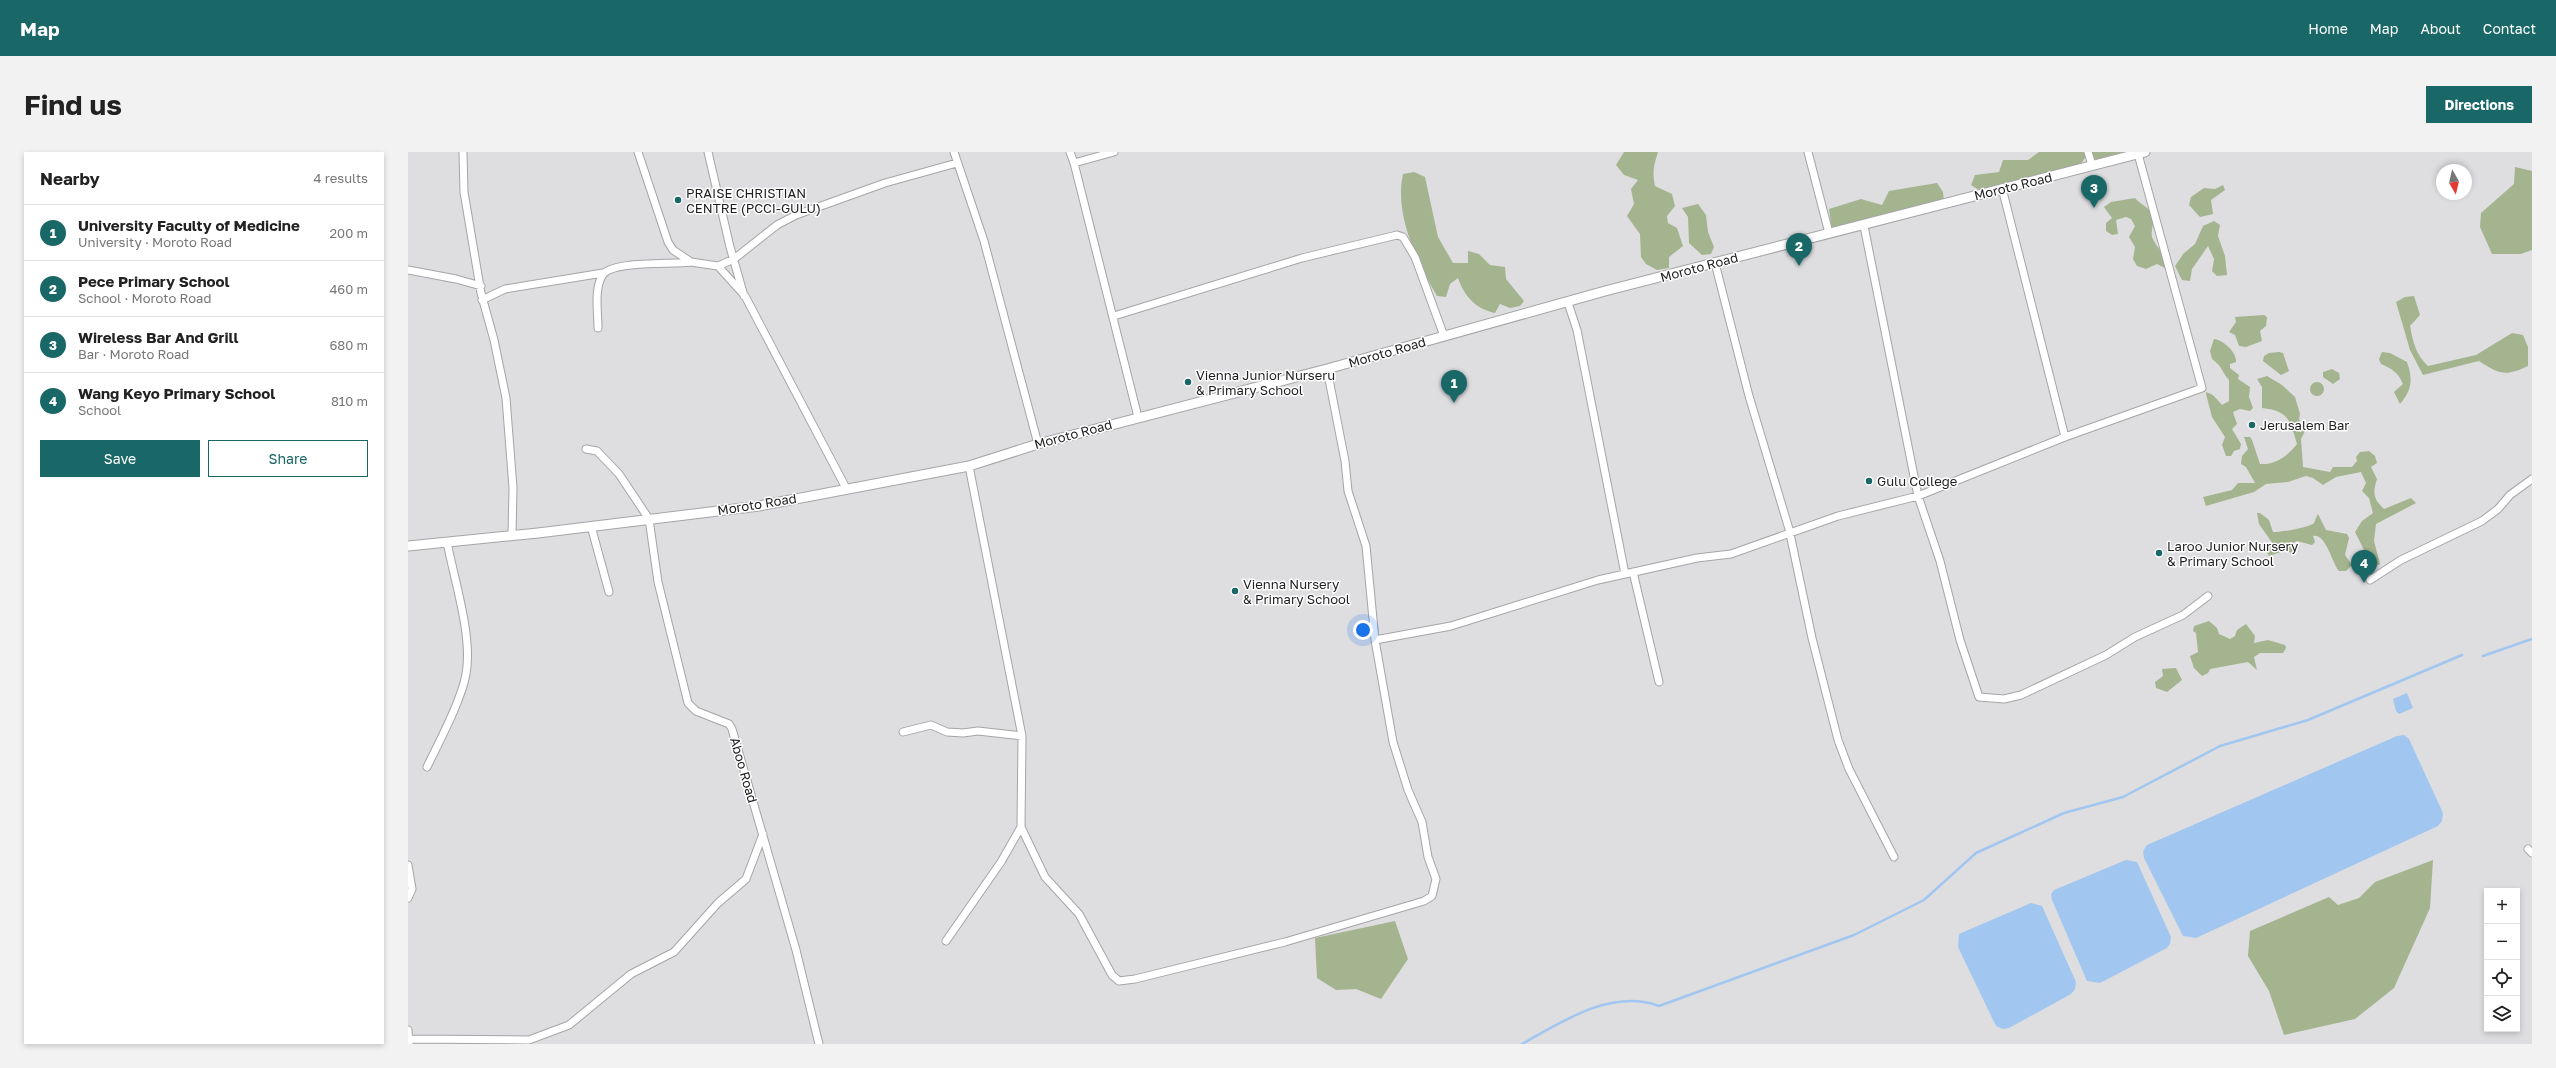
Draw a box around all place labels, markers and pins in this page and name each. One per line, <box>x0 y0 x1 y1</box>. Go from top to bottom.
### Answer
pin: 3 <box>2081 175 2107 208</box>
place label: PRAISE CHRISTIAN CENTRE (PCCI-GULU) <box>686 185 821 216</box>
marker: PRAISE CHRISTIAN CENTRE (PCCI-GULU) <box>673 195 683 205</box>
pin: 2 <box>1786 233 1812 266</box>
place label: Vienna Junior Nurseru & Primary School <box>1196 367 1335 398</box>
pin: 1 <box>1441 370 1467 403</box>
marker: Vienna Junior Nurseru & Primary School <box>1183 377 1193 387</box>
place label: Jerusalem Bar <box>2260 417 2349 433</box>
marker: Jerusalem Bar <box>2247 420 2257 430</box>
place label: Gulu College <box>1877 473 1957 489</box>
marker: Gulu College <box>1864 476 1874 486</box>
place label: Laroo Junior Nursery & Primary School <box>2167 538 2299 569</box>
marker: Laroo Junior Nursery & Primary School <box>2154 548 2164 558</box>
pin: 4 <box>2351 550 2377 583</box>
place label: Vienna Nursery & Primary School <box>1243 576 1350 607</box>
marker: Vienna Nursery & Primary School <box>1230 586 1240 596</box>

